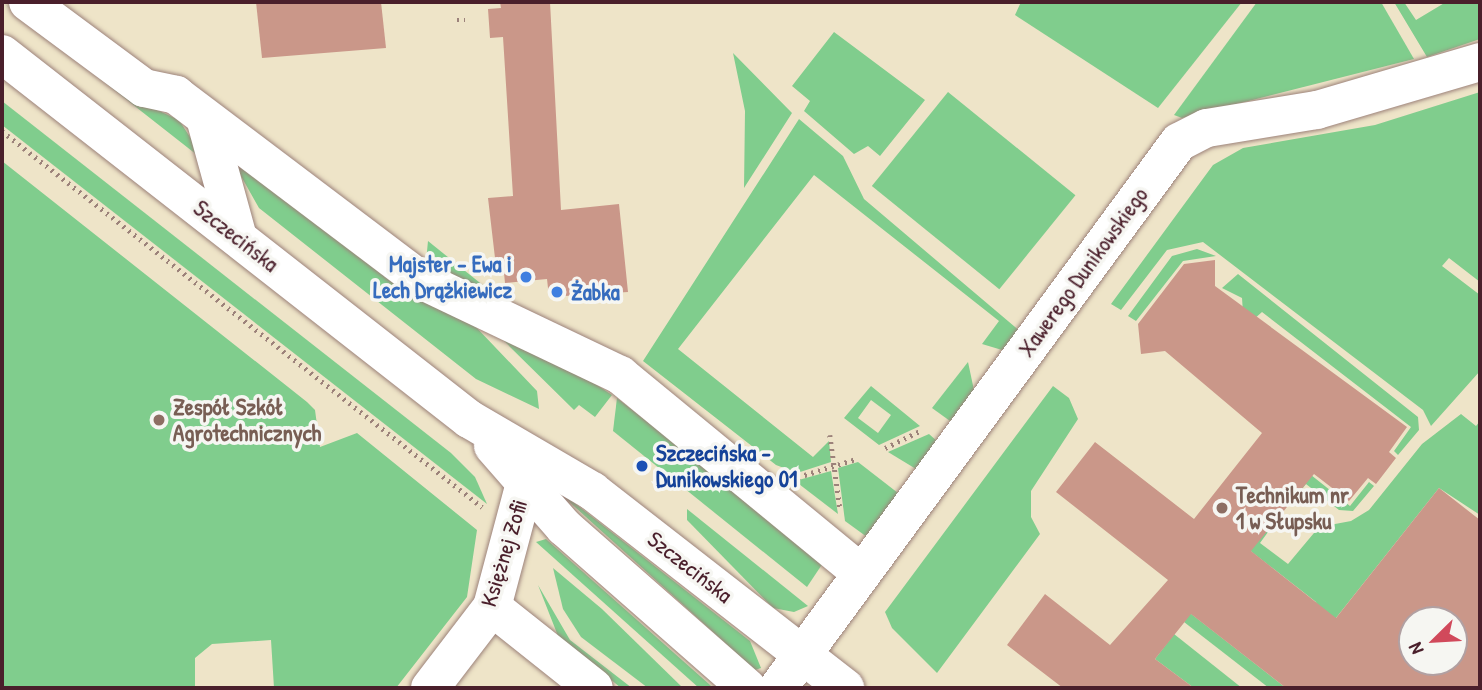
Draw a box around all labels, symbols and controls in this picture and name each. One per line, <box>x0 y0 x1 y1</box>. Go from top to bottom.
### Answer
street label: Xawerego Dunikowskiego <box>1012 182 1154 362</box>
street label: Szczecińska <box>188 194 284 278</box>
place label: Majster - Ewa i Lech Drążkiewicz <box>373 250 512 304</box>
marker: Majster - Ewa i Lech Drążkiewicz <box>518 269 534 285</box>
place label: Żabka <box>571 278 620 306</box>
marker: Żabka <box>549 284 565 300</box>
place label: Zespół Szkół Agrotechnicznych <box>173 393 321 447</box>
marker: Zespół Szkół Agrotechnicznych <box>151 412 167 428</box>
place label: Szczecińska - Dunikowskiego 01 <box>656 439 797 493</box>
marker: Szczecińska - Dunikowskiego 01 <box>634 458 650 474</box>
place label: Technikum nr 1 w Słupsku <box>1236 481 1349 535</box>
street label: Księżnej Zofii <box>475 496 533 610</box>
marker: Technikum nr 1 w Słupsku <box>1214 500 1230 516</box>
street label: Szczecińska <box>642 525 738 609</box>
north arrow <box>1398 606 1468 676</box>
text: N <box>1402 639 1430 659</box>

